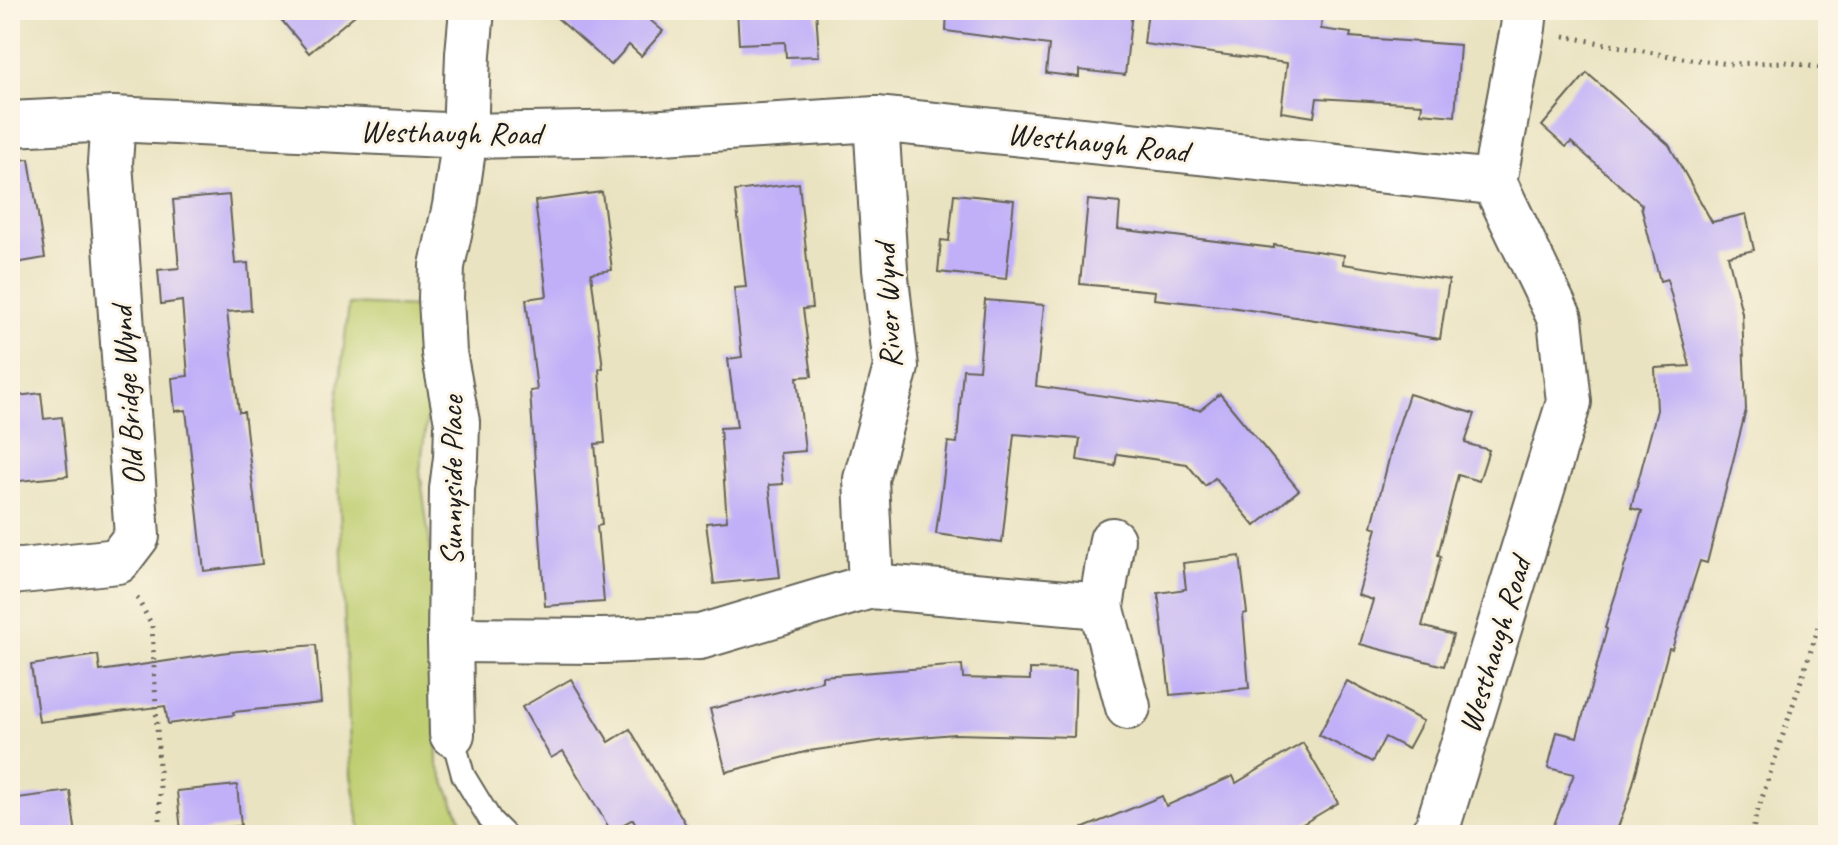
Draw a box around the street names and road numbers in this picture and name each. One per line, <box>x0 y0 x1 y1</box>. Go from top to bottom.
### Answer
street label: Westhaugh Road <box>360 110 547 155</box>
street label: Westhaugh Road <box>1005 113 1195 173</box>
street label: River Wynd <box>863 237 911 369</box>
street label: Old Bridge Wynd <box>100 300 154 487</box>
street label: Sunnyside Place <box>431 393 472 566</box>
street label: Westhaugh Road <box>1448 548 1542 738</box>

